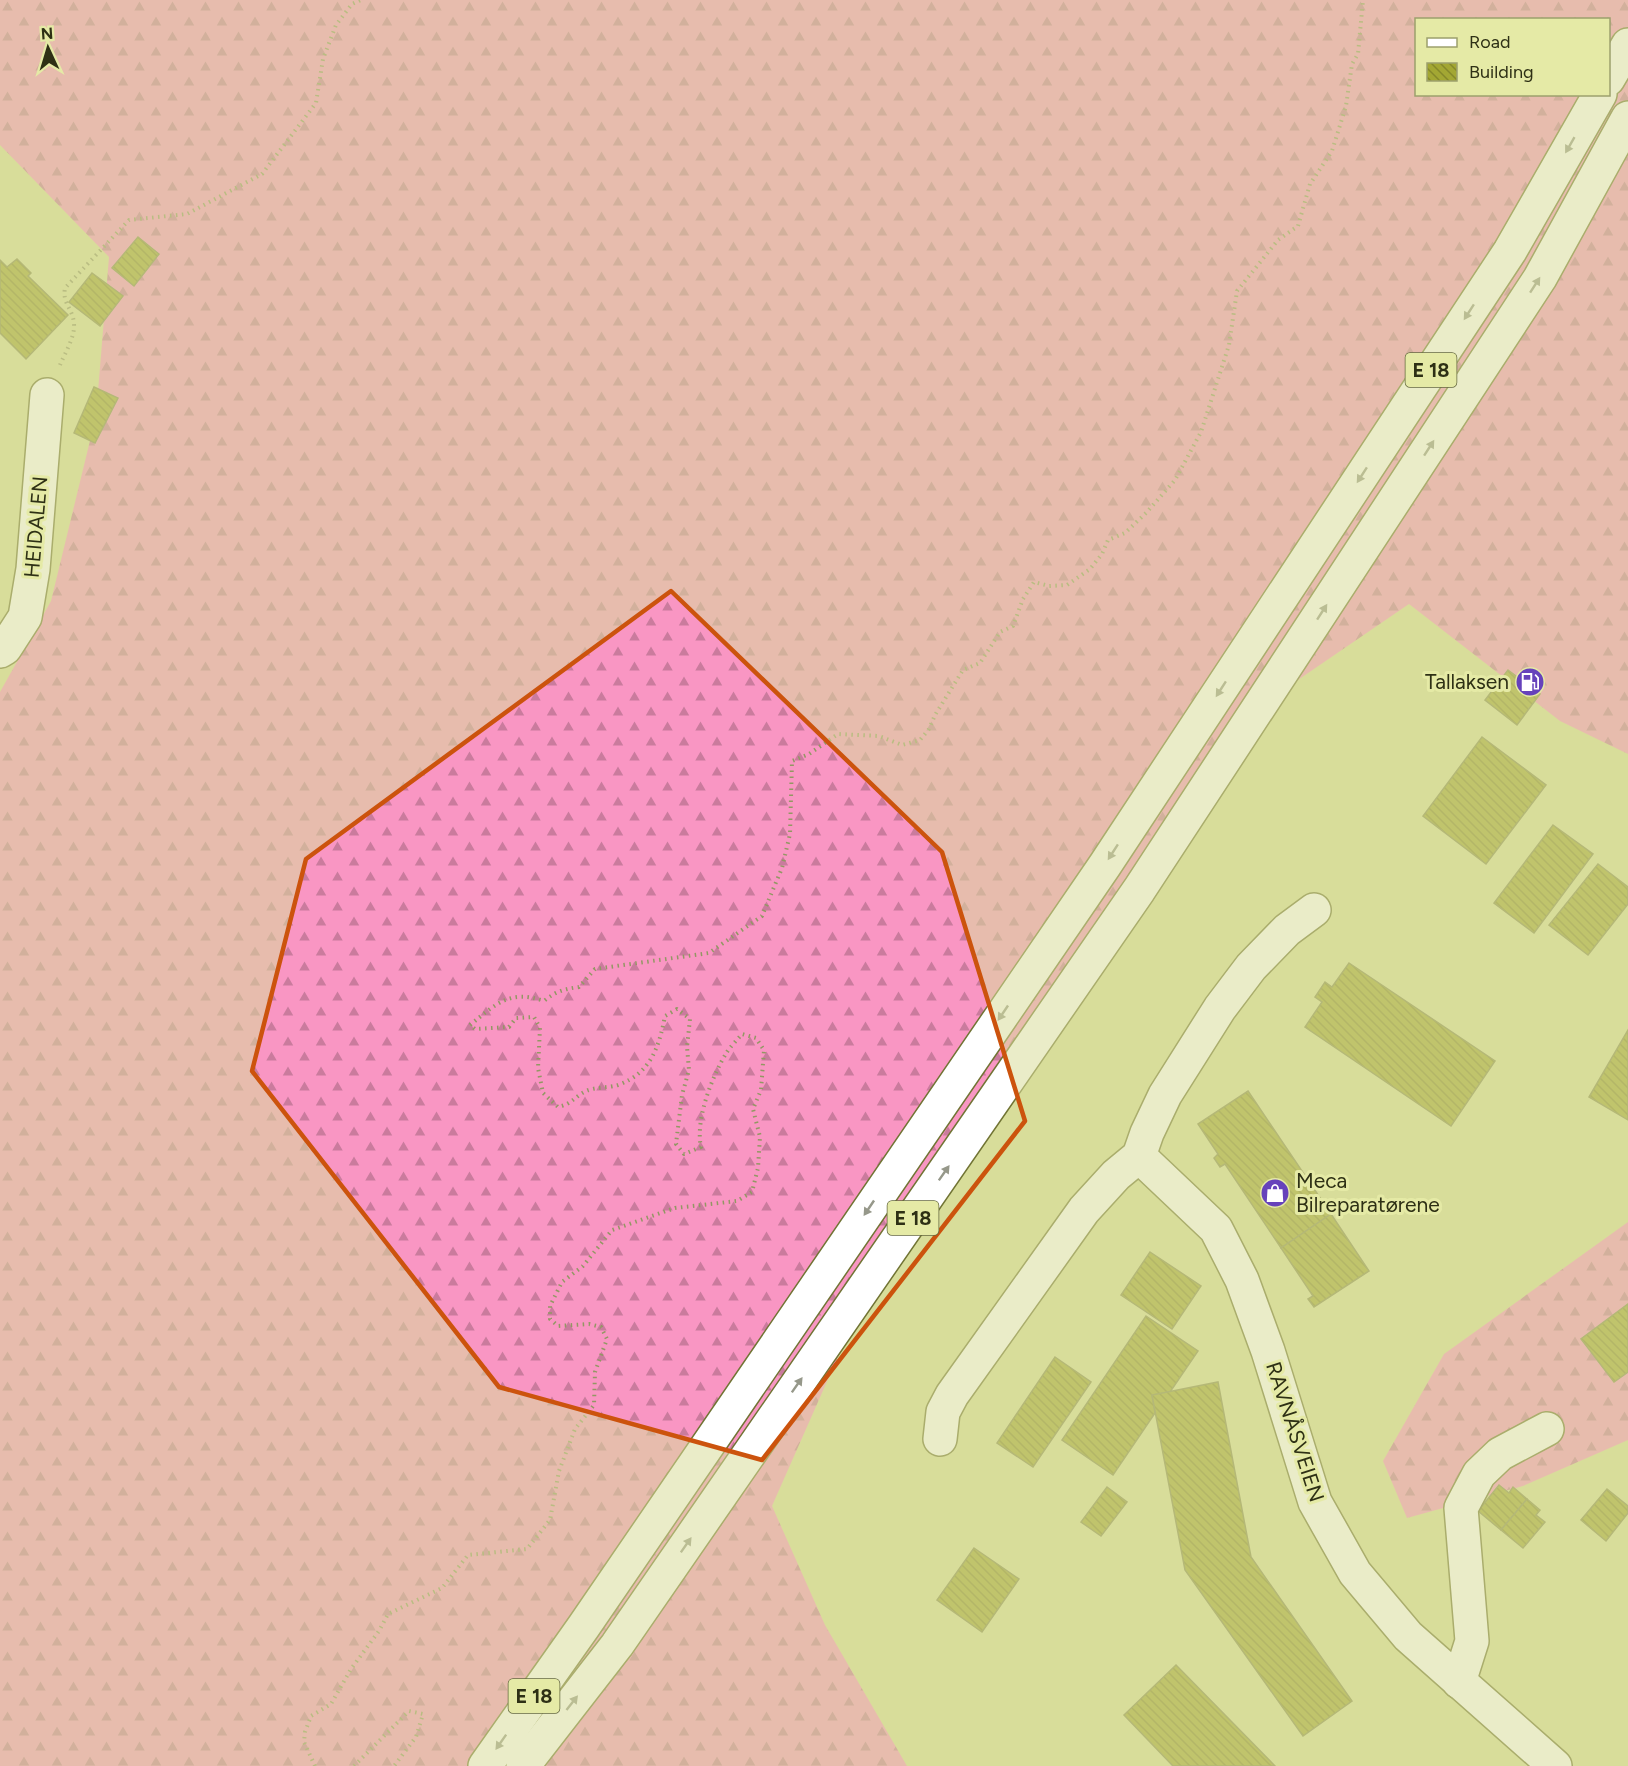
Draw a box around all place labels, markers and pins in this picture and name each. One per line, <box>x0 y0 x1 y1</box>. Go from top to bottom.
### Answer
fuel station icon: Tallaksen <box>1514 666 1546 698</box>
place label: Tallaksen <box>1425 669 1509 694</box>
place label: Meca Bilreparatørene <box>1296 1168 1440 1217</box>
shop icon: Meca Bilreparatørene <box>1259 1177 1291 1209</box>

